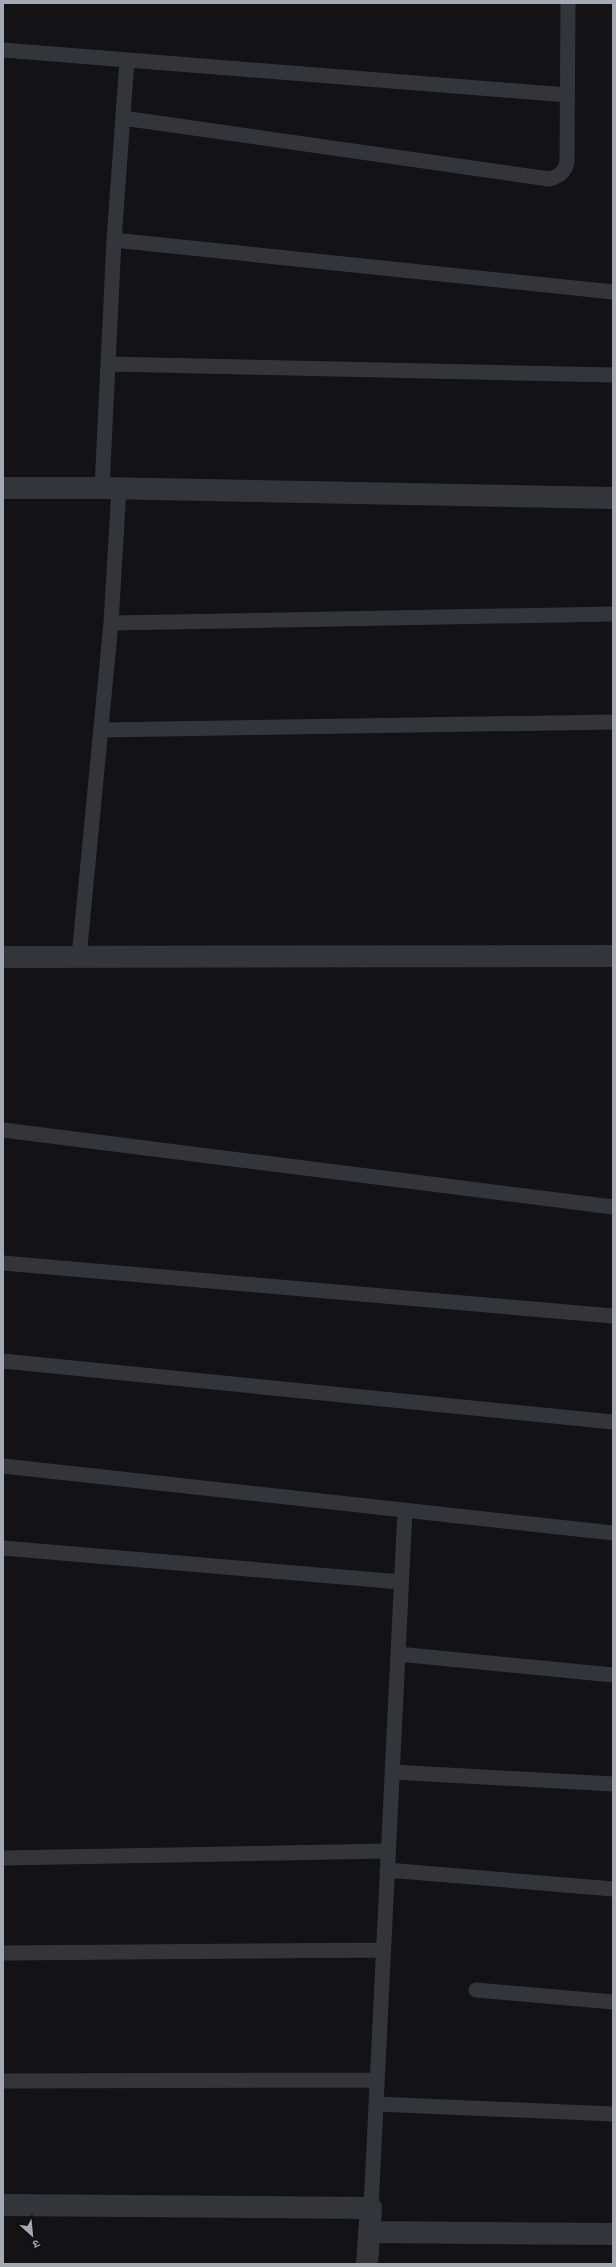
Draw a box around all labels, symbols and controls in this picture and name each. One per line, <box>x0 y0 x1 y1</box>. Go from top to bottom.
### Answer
north arrow <box>12 2215 52 2255</box>
text: उ <box>30 2236 43 2252</box>

